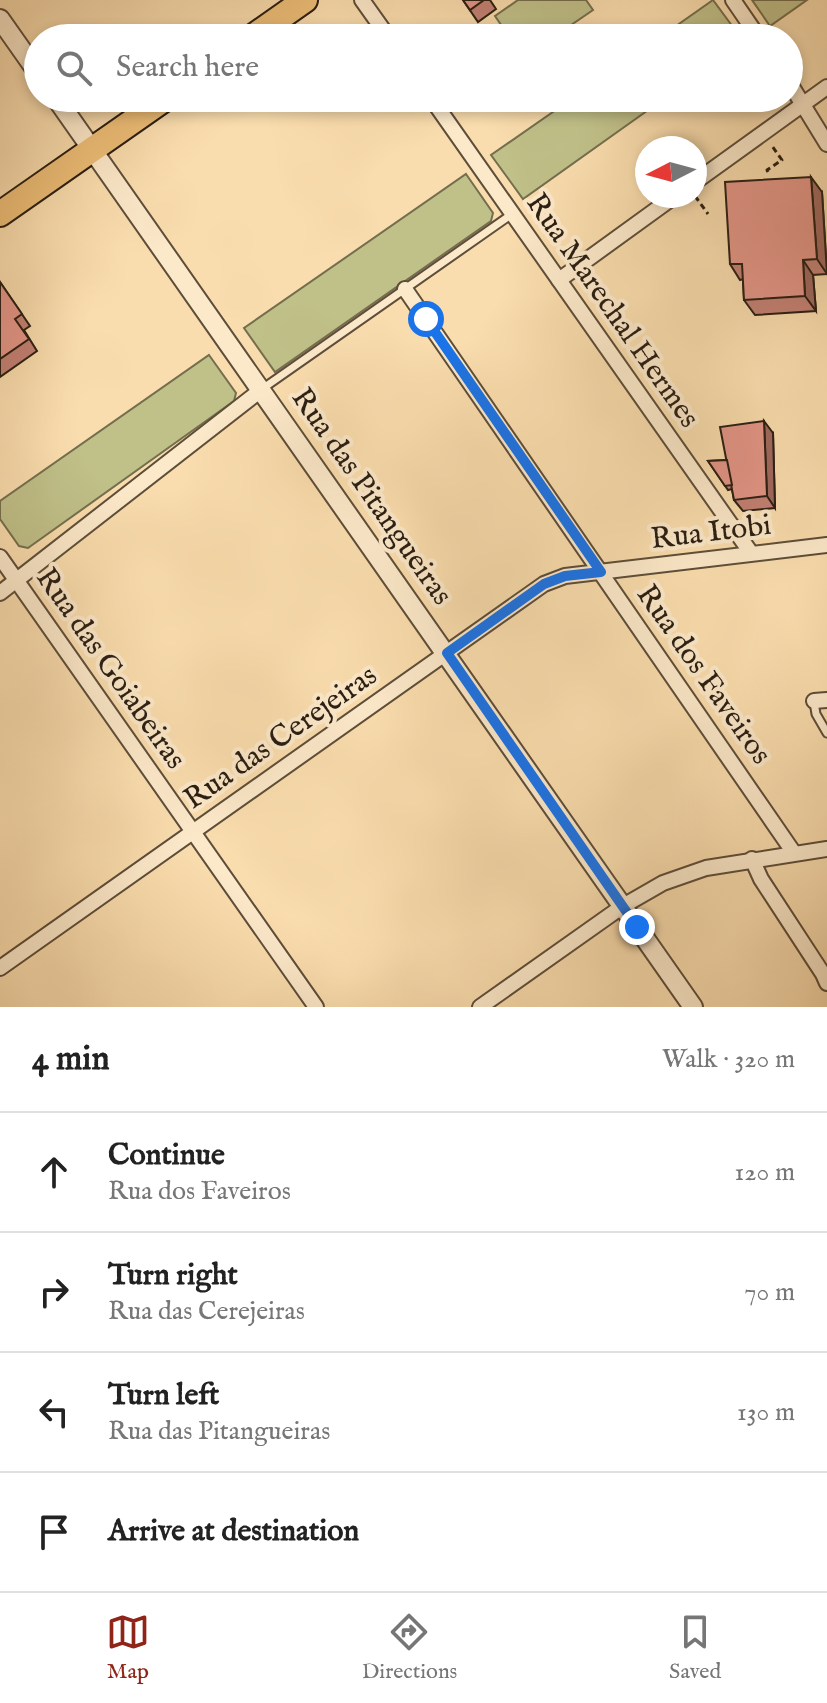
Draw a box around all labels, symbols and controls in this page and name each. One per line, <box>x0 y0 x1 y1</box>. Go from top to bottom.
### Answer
search box <box>24 24 803 112</box>
icon: search <box>52 46 96 90</box>
text: Search here <box>116 49 259 87</box>
north arrow <box>635 136 707 208</box>
street label: Rua Marechal Hermes <box>517 186 707 436</box>
route start <box>408 301 444 337</box>
street label: Rua das Pitangueiras <box>282 381 460 613</box>
street label: Rua Itobi <box>649 507 773 559</box>
street label: Rua das Goiabeiras <box>26 561 194 777</box>
street label: Rua dos Faveiros <box>627 578 779 772</box>
street label: Rua das Cerejeiras <box>177 657 385 819</box>
route end <box>619 909 655 945</box>
text: 4 min <box>32 1038 110 1081</box>
text: Walk · 320 m <box>662 1043 795 1076</box>
text: Continue <box>108 1137 225 1175</box>
icon: ahead <box>32 1150 76 1194</box>
text: 120 m <box>735 1156 795 1189</box>
text: Rua dos Faveiros <box>108 1175 291 1208</box>
text: Turn right <box>108 1257 238 1295</box>
icon: right <box>32 1270 76 1314</box>
text: 70 m <box>744 1276 795 1309</box>
text: Rua das Cerejeiras <box>108 1295 305 1328</box>
text: Turn left <box>108 1377 219 1415</box>
icon: left <box>32 1390 76 1434</box>
text: 130 m <box>737 1396 795 1429</box>
text: Rua das Pitangueiras <box>108 1415 330 1448</box>
icon: arrive <box>32 1510 76 1554</box>
text: Arrive at destination <box>108 1513 359 1551</box>
tab: Map <box>106 1610 150 1686</box>
tab: Directions <box>362 1610 457 1686</box>
tab: Saved <box>669 1610 721 1686</box>

